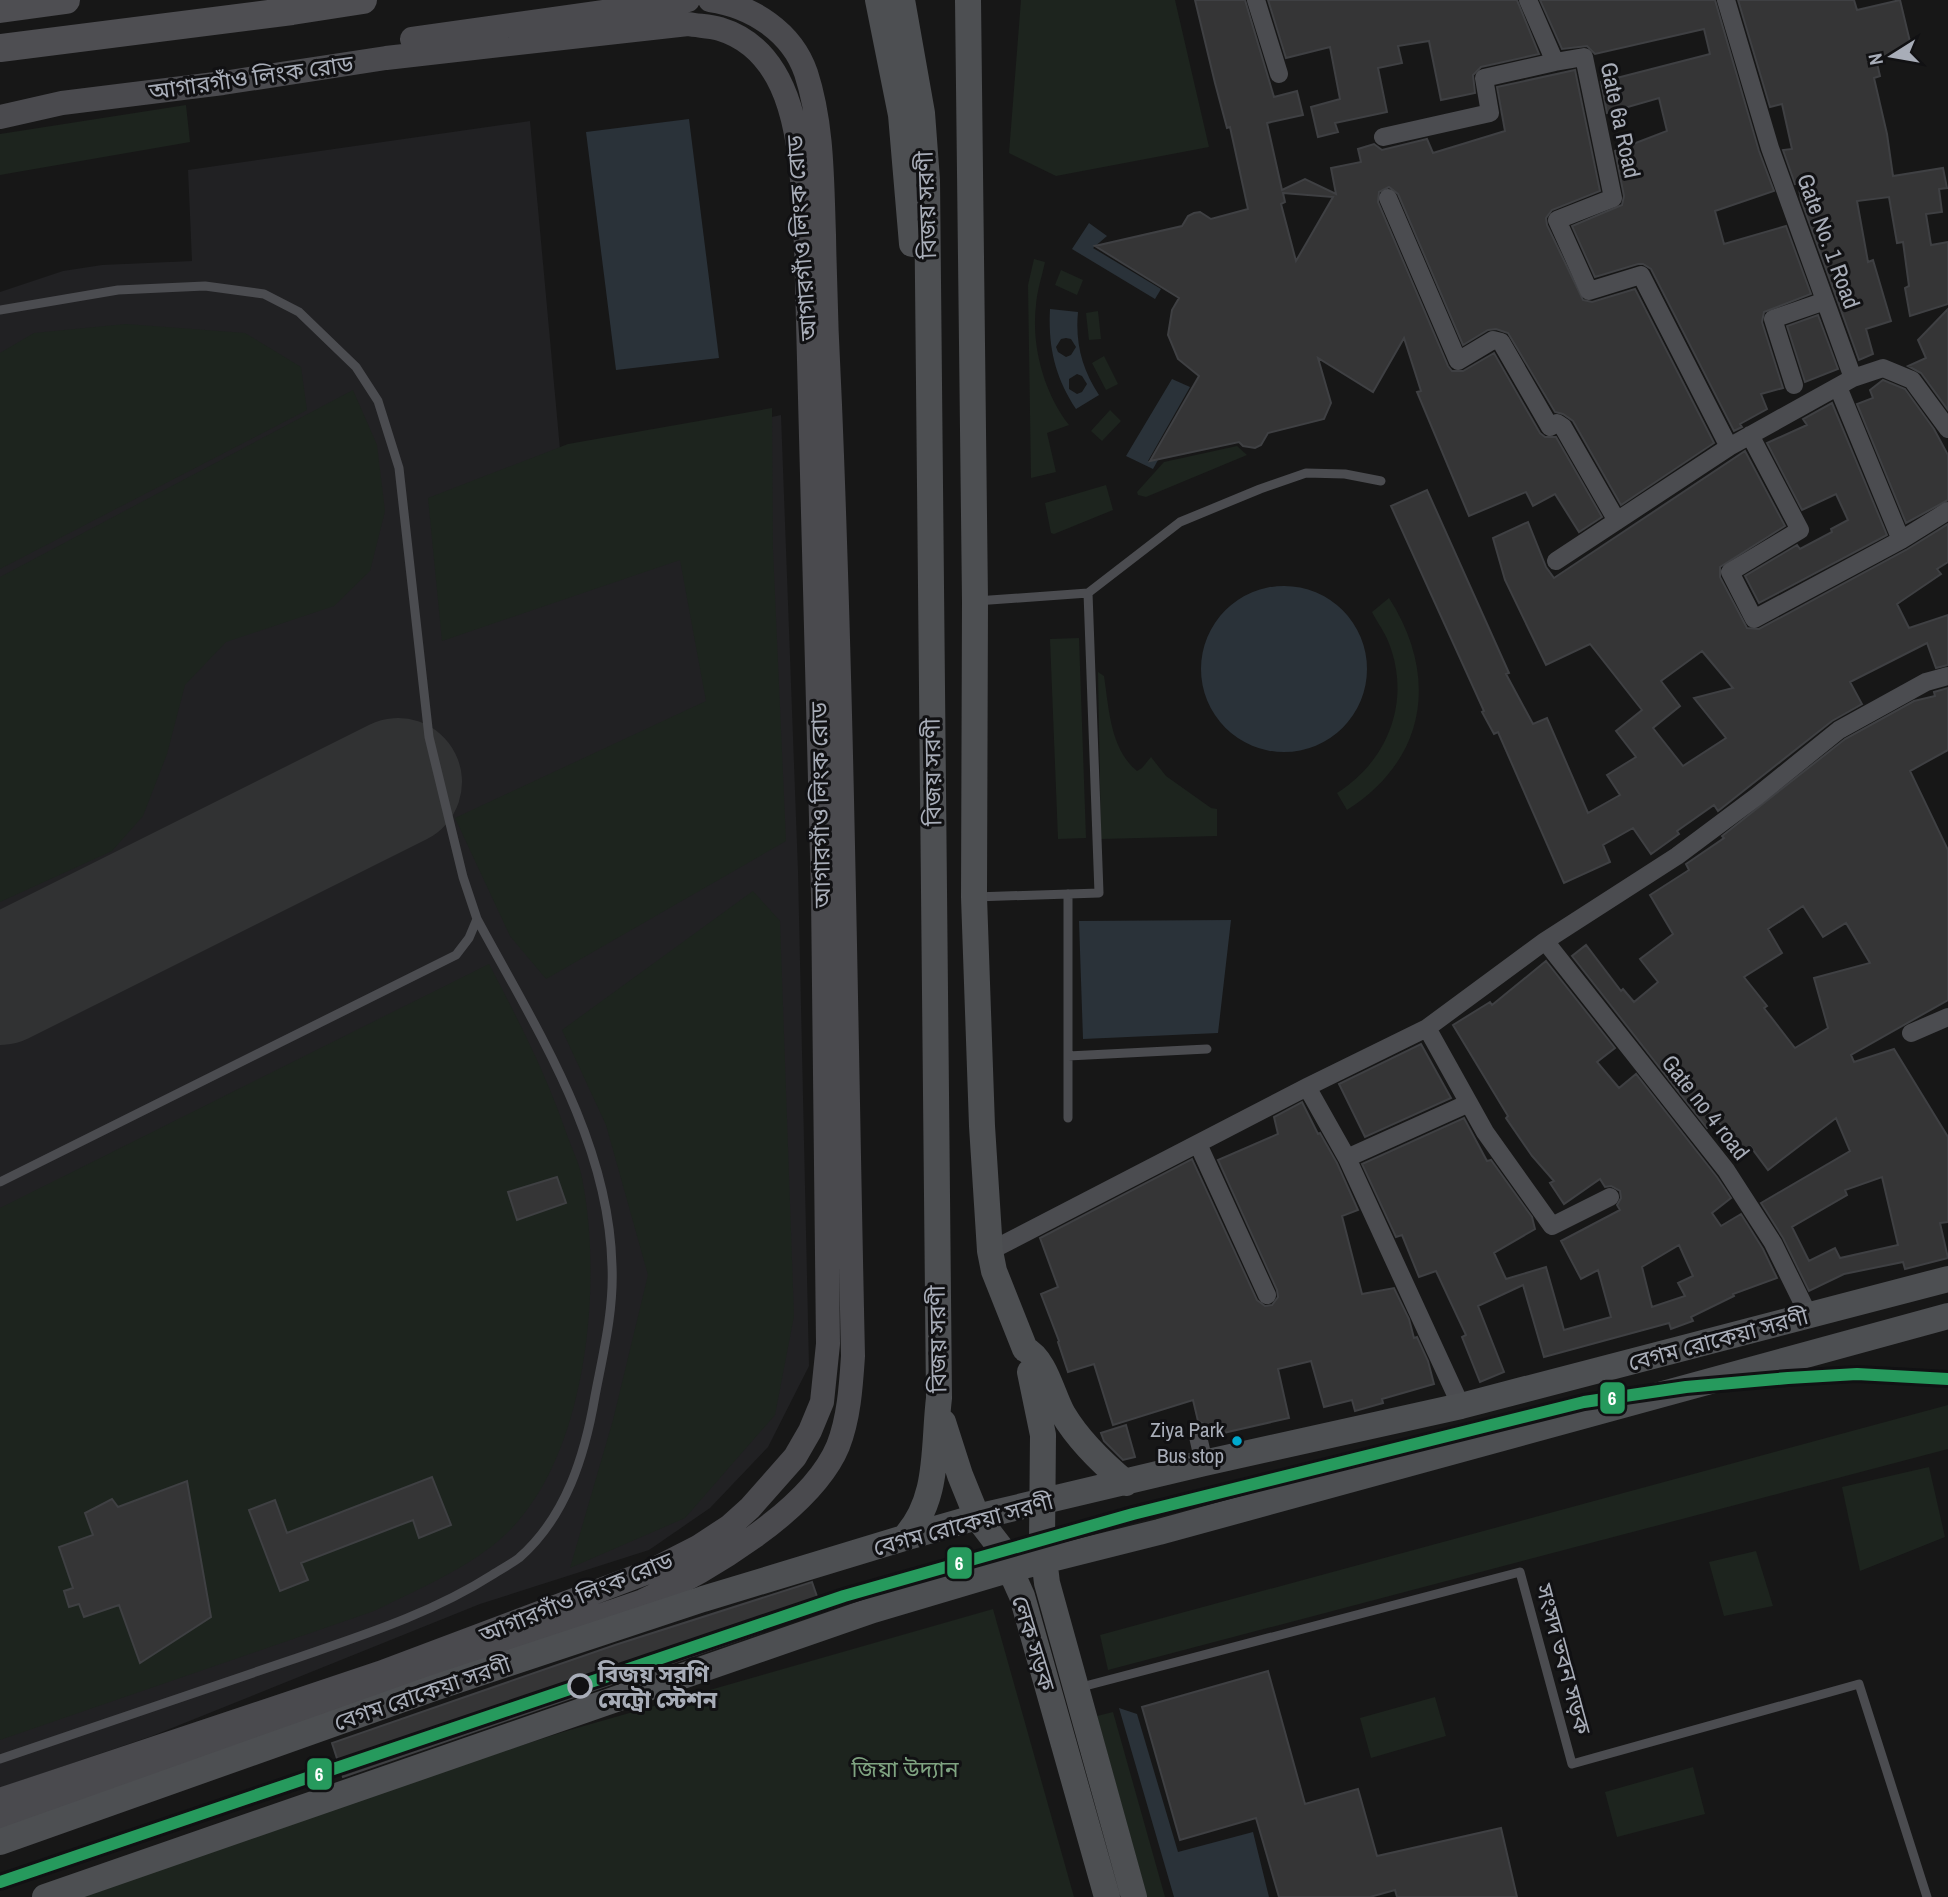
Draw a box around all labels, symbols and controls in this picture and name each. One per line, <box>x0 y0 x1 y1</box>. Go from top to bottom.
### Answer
north arrow <box>1857 21 1927 91</box>
street label: আগারগাঁও লিংক রোড <box>146 47 356 107</box>
text: N <box>1861 51 1889 67</box>
street label: Gate 6a Road <box>1594 59 1648 181</box>
street label: আগারগাঁও লিংক রোড <box>778 134 824 343</box>
street label: বিজয় সরণী <box>909 150 943 260</box>
street label: Gate No. 1 Road <box>1790 169 1868 313</box>
street label: আগারগাঁও লিংক রোড <box>803 701 837 909</box>
street label: বিজয় সরণী <box>916 717 948 827</box>
street label: Gate no 4 road <box>1655 1048 1757 1166</box>
street label: বিজয় সরণী <box>921 1284 953 1394</box>
street label: বেগম রোকেয়া সরণী <box>1624 1300 1812 1378</box>
line badge: 6 <box>1599 1381 1626 1415</box>
text: 6 <box>1608 1385 1617 1411</box>
place label: Ziya Park Bus stop <box>1150 1415 1224 1470</box>
marker: Ziya Park Bus stop <box>1230 1434 1244 1448</box>
street label: বেগম রোকেয়া সরণী <box>869 1485 1057 1563</box>
street label: আগারগাঁও লিংক রোড <box>474 1544 678 1650</box>
line badge: 6 <box>946 1546 973 1580</box>
text: 6 <box>955 1550 964 1576</box>
street label: সংসদ ভবন সড়ক <box>1529 1579 1599 1738</box>
street label: লেক সড়ক <box>1005 1592 1063 1695</box>
street label: বেগম রোকেয়া সরণী <box>329 1648 516 1738</box>
place label: বিজয় সরণি মেট্রো স্টেশন <box>597 1658 718 1715</box>
marker: বিজয় সরণি মেট্রো স্টেশন <box>568 1674 592 1698</box>
park label: জিয়া উদ্যান <box>851 1753 960 1784</box>
line badge: 6 <box>306 1757 333 1791</box>
text: 6 <box>315 1761 324 1787</box>

